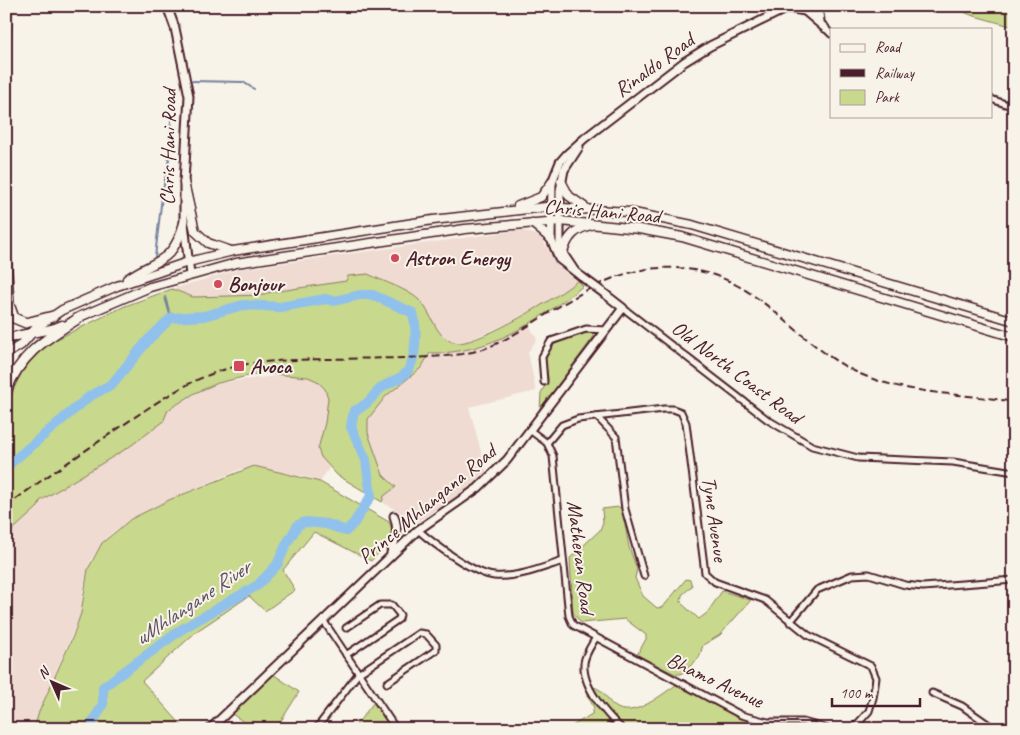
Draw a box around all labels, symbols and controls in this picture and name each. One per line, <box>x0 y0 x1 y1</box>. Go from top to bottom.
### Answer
street label: Rinaldo Road <box>609 25 702 103</box>
legend <box>830 28 992 118</box>
text: Road <box>875 38 902 57</box>
text: Railway <box>875 64 916 83</box>
street label: Chris Hani Road <box>154 85 182 205</box>
text: Park <box>875 88 900 107</box>
street label: Chris Hani Road <box>543 193 665 229</box>
place label: Astron Energy <box>405 245 512 272</box>
marker: Astron Energy <box>389 252 401 264</box>
place label: Bonjour <box>228 271 286 297</box>
marker: Bonjour <box>212 278 224 290</box>
street label: Old North Coast Road <box>667 315 810 432</box>
place label: Avoca <box>250 353 293 379</box>
marker: Avoca <box>232 359 246 373</box>
street label: Prince Mhlangana Road <box>352 437 504 569</box>
street label: Tyne Avenue <box>696 475 734 565</box>
street label: Matheran Road <box>561 499 601 619</box>
water label: uMhlangane River <box>128 552 259 652</box>
street label: Bhamo Avenue <box>663 646 768 714</box>
north arrow <box>28 658 78 708</box>
text: N <box>34 662 54 682</box>
scale bar <box>832 675 920 707</box>
text: 100 m <box>840 684 874 703</box>

